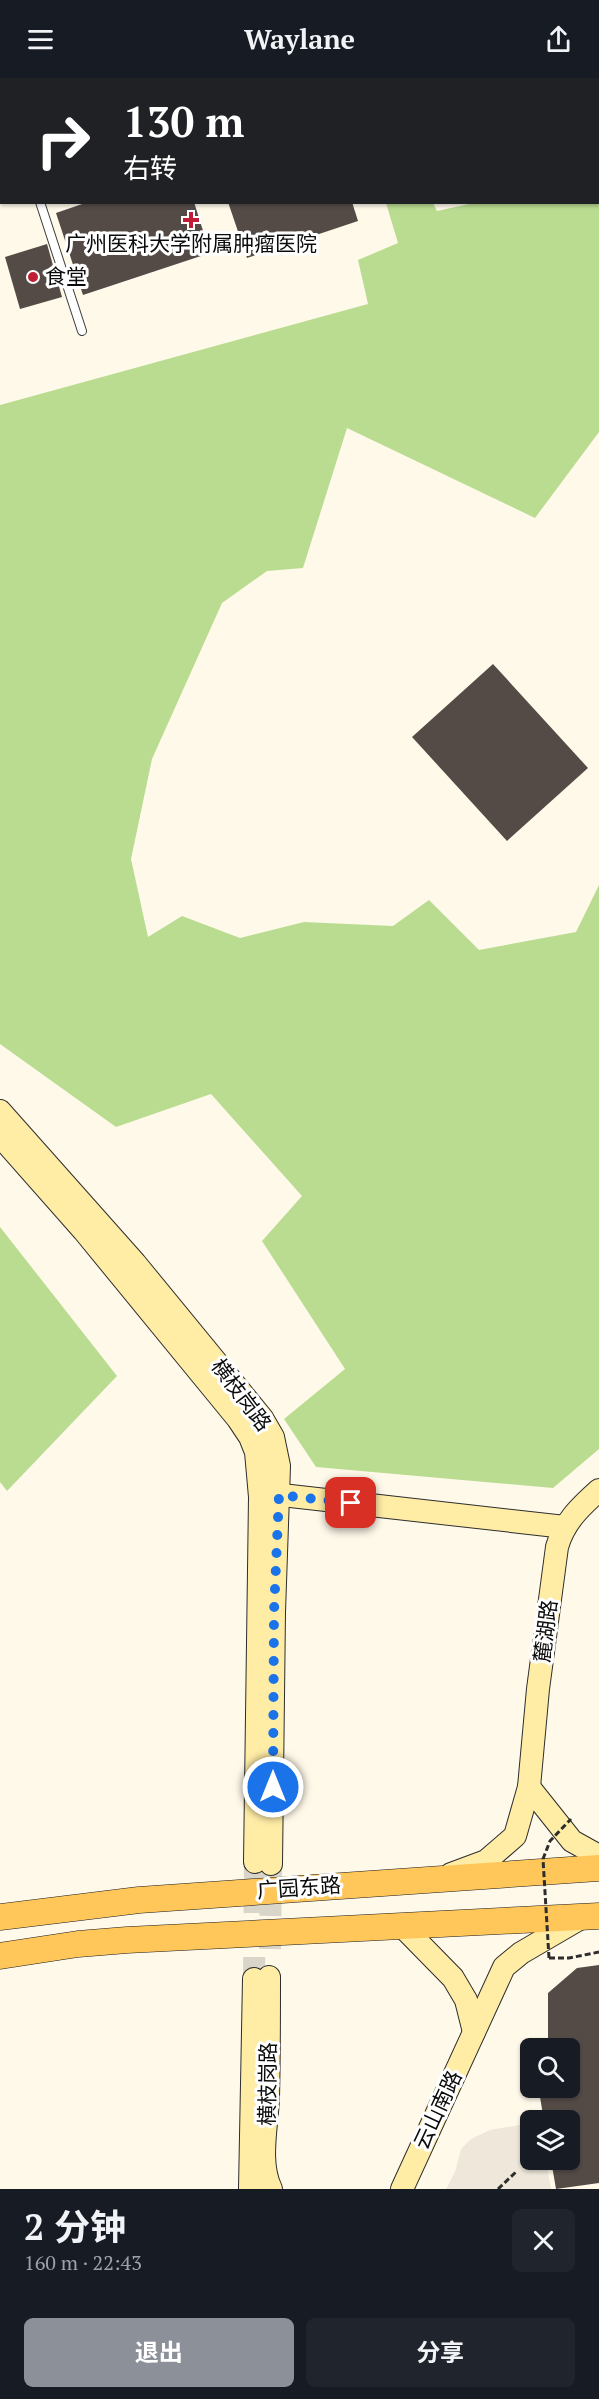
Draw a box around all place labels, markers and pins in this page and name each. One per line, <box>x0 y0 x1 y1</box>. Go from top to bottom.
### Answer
marker: 广州医科大学附属肿瘤医院 <box>182 211 200 229</box>
place label: 广州医科大学附属肿瘤医院 <box>65 229 317 257</box>
place label: 食堂 <box>45 262 87 290</box>
marker: 食堂 <box>26 270 40 284</box>
pin <box>325 1477 376 1528</box>

